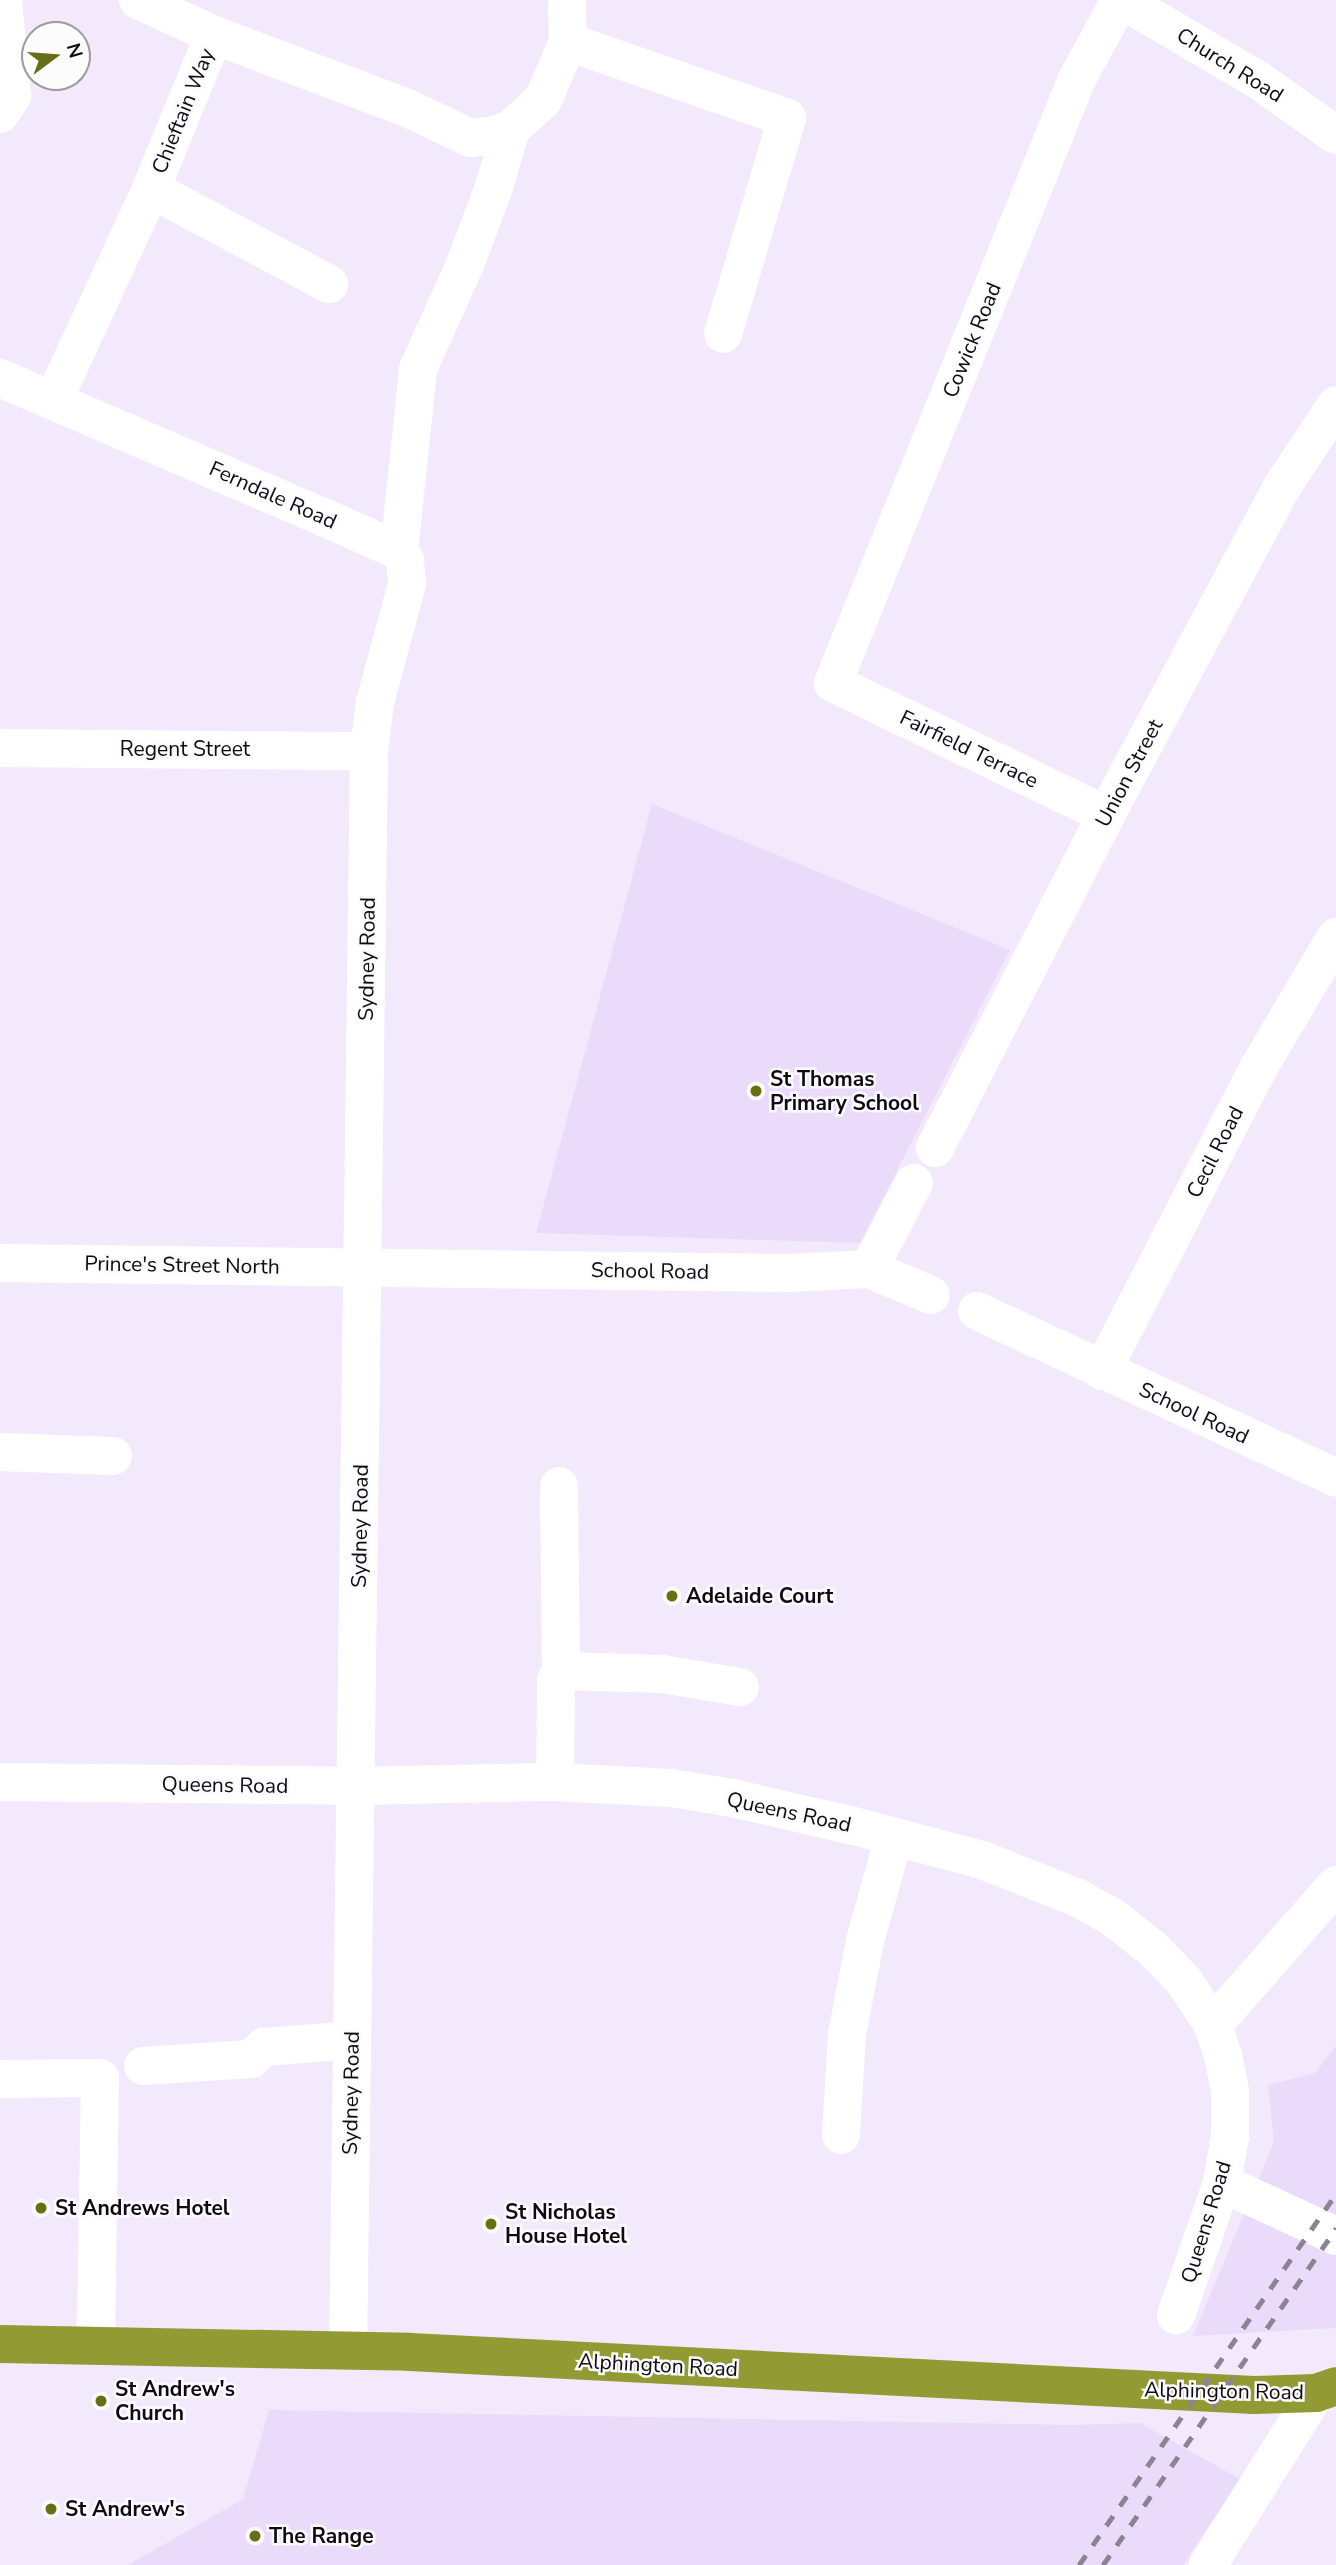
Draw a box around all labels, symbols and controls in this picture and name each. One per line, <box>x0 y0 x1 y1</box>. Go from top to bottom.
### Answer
north arrow <box>21 21 91 91</box>
street label: Church Road <box>1172 22 1288 108</box>
text: N <box>60 40 89 61</box>
street label: Chieftain Way <box>146 45 220 177</box>
street label: Cowick Road <box>937 279 1007 401</box>
street label: Ferndale Road <box>205 456 341 534</box>
street label: Fairfield Terrace <box>896 705 1042 793</box>
street label: Union Street <box>1090 715 1168 831</box>
street label: Regent Street <box>120 736 250 762</box>
street label: Sydney Road <box>353 897 381 1021</box>
place label: St Thomas Primary School <box>770 1066 919 1116</box>
marker: St Thomas Primary School <box>748 1083 764 1099</box>
street label: Cecil Road <box>1181 1102 1249 1202</box>
street label: Prince's Street North <box>84 1251 280 1279</box>
street label: School Road <box>591 1257 709 1285</box>
street label: School Road <box>1135 1377 1253 1449</box>
street label: Sydney Road <box>346 1464 374 1588</box>
place label: Adelaide Court <box>686 1583 833 1609</box>
marker: Adelaide Court <box>664 1588 680 1604</box>
street label: Queens Road <box>162 1771 288 1799</box>
street label: Queens Road <box>725 1787 853 1837</box>
street label: Sydney Road <box>337 2031 365 2155</box>
street label: Queens Road <box>1175 2158 1237 2286</box>
place label: St Andrews Hotel <box>55 2195 230 2221</box>
place label: St Nicholas House Hotel <box>505 2199 627 2249</box>
marker: St Andrews Hotel <box>33 2200 49 2216</box>
marker: St Nicholas House Hotel <box>483 2216 499 2232</box>
street label: Alphington Road <box>577 2348 739 2382</box>
place label: St Andrew's Church <box>115 2376 235 2426</box>
street label: Alphington Road <box>1144 2377 1304 2405</box>
marker: St Andrew's Church <box>93 2393 109 2409</box>
place label: St Andrew's <box>65 2496 185 2522</box>
marker: St Andrew's <box>43 2501 59 2517</box>
place label: The Range <box>269 2523 374 2549</box>
marker: The Range <box>247 2528 263 2544</box>

